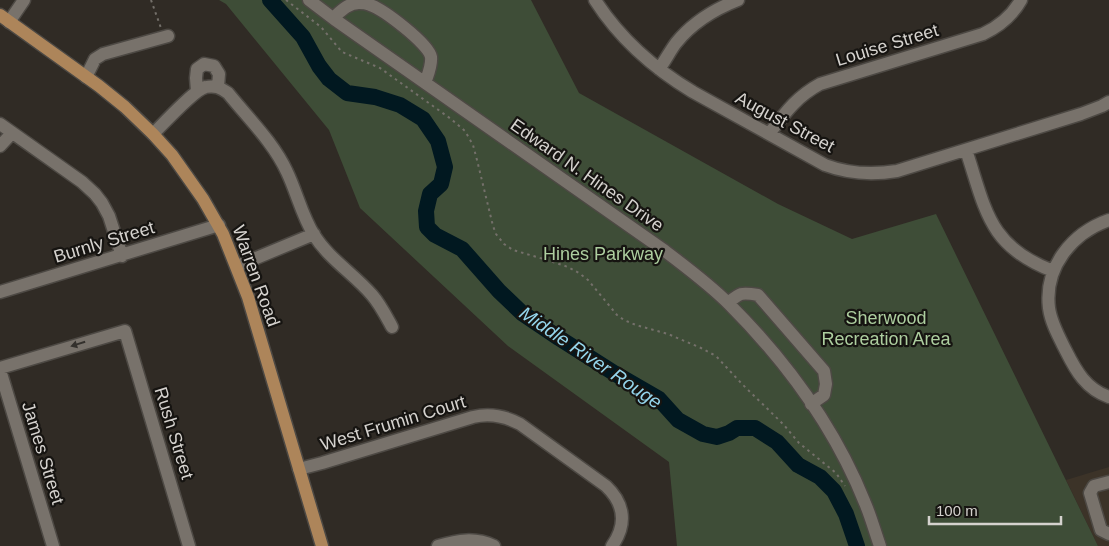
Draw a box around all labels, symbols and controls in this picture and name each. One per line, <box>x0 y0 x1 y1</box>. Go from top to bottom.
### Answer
street label: Louise Street <box>833 20 941 70</box>
street label: August Street <box>732 88 838 156</box>
street label: Edward N. Hines Drive <box>507 115 667 235</box>
street label: Burnly Street <box>51 217 157 267</box>
street label: Warren Road <box>228 223 284 329</box>
park label: Hines Parkway <box>543 244 663 264</box>
water label: Middle River Rouge <box>516 302 666 413</box>
park label: Sherwood Recreation Area <box>821 308 952 349</box>
one-way arrow <box>70 341 85 349</box>
street label: Rush Street <box>151 385 197 481</box>
street label: West Frumin Court <box>318 391 468 455</box>
street label: James Street <box>18 399 68 507</box>
scale bar <box>929 494 1062 526</box>
text: 100 m <box>936 502 978 519</box>

